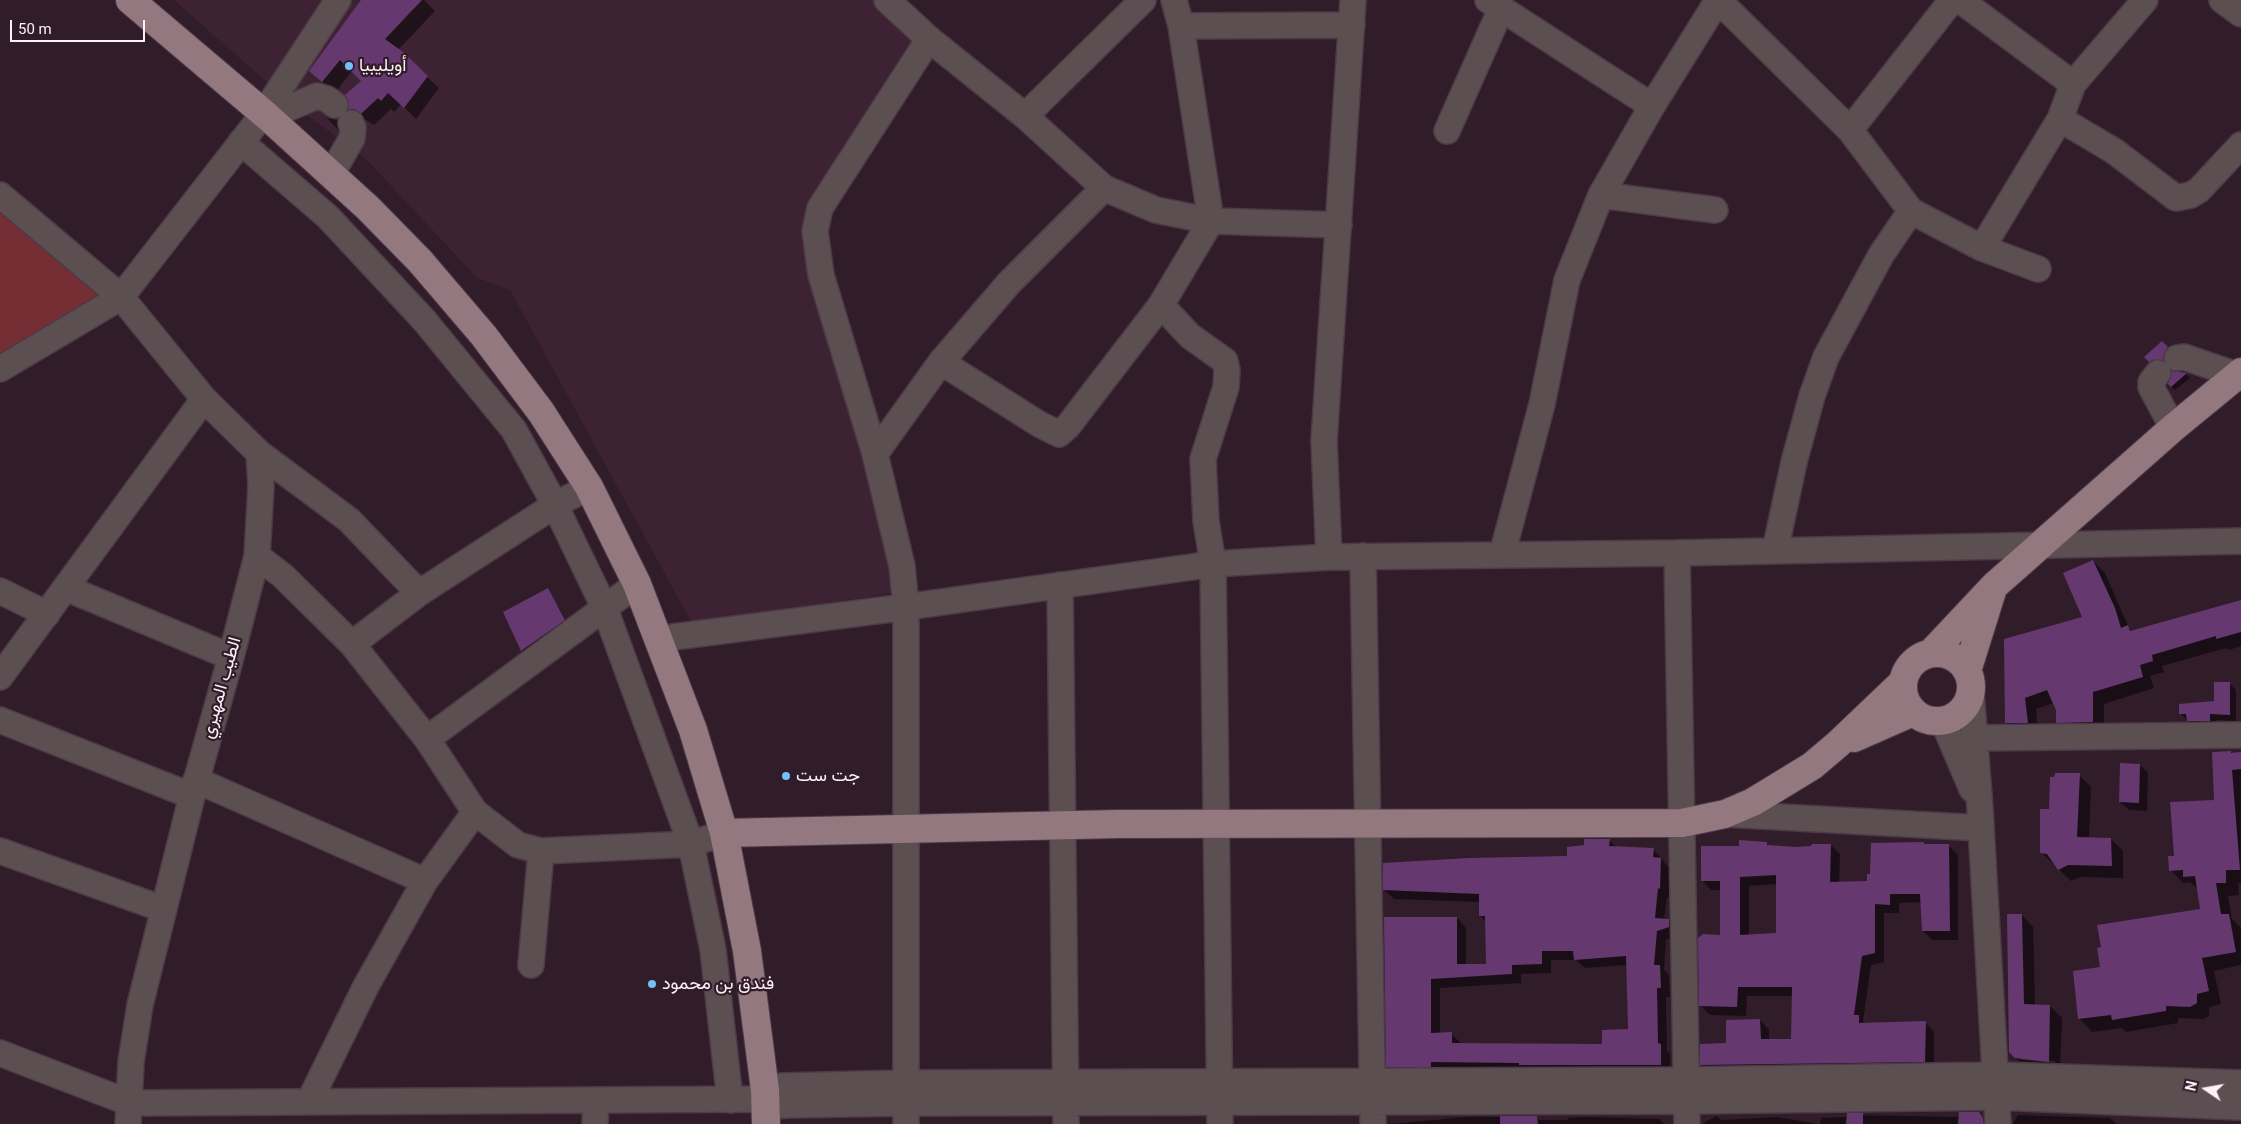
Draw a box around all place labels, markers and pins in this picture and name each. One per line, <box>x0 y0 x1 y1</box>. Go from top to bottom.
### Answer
place label: أويليبيا <box>359 55 407 77</box>
marker: أويليبيا <box>343 60 355 72</box>
place label: جت ست <box>796 765 860 787</box>
marker: جت ست <box>780 770 792 782</box>
place label: فندق بن محمود <box>662 973 774 995</box>
marker: فندق بن محمود <box>646 978 658 990</box>

